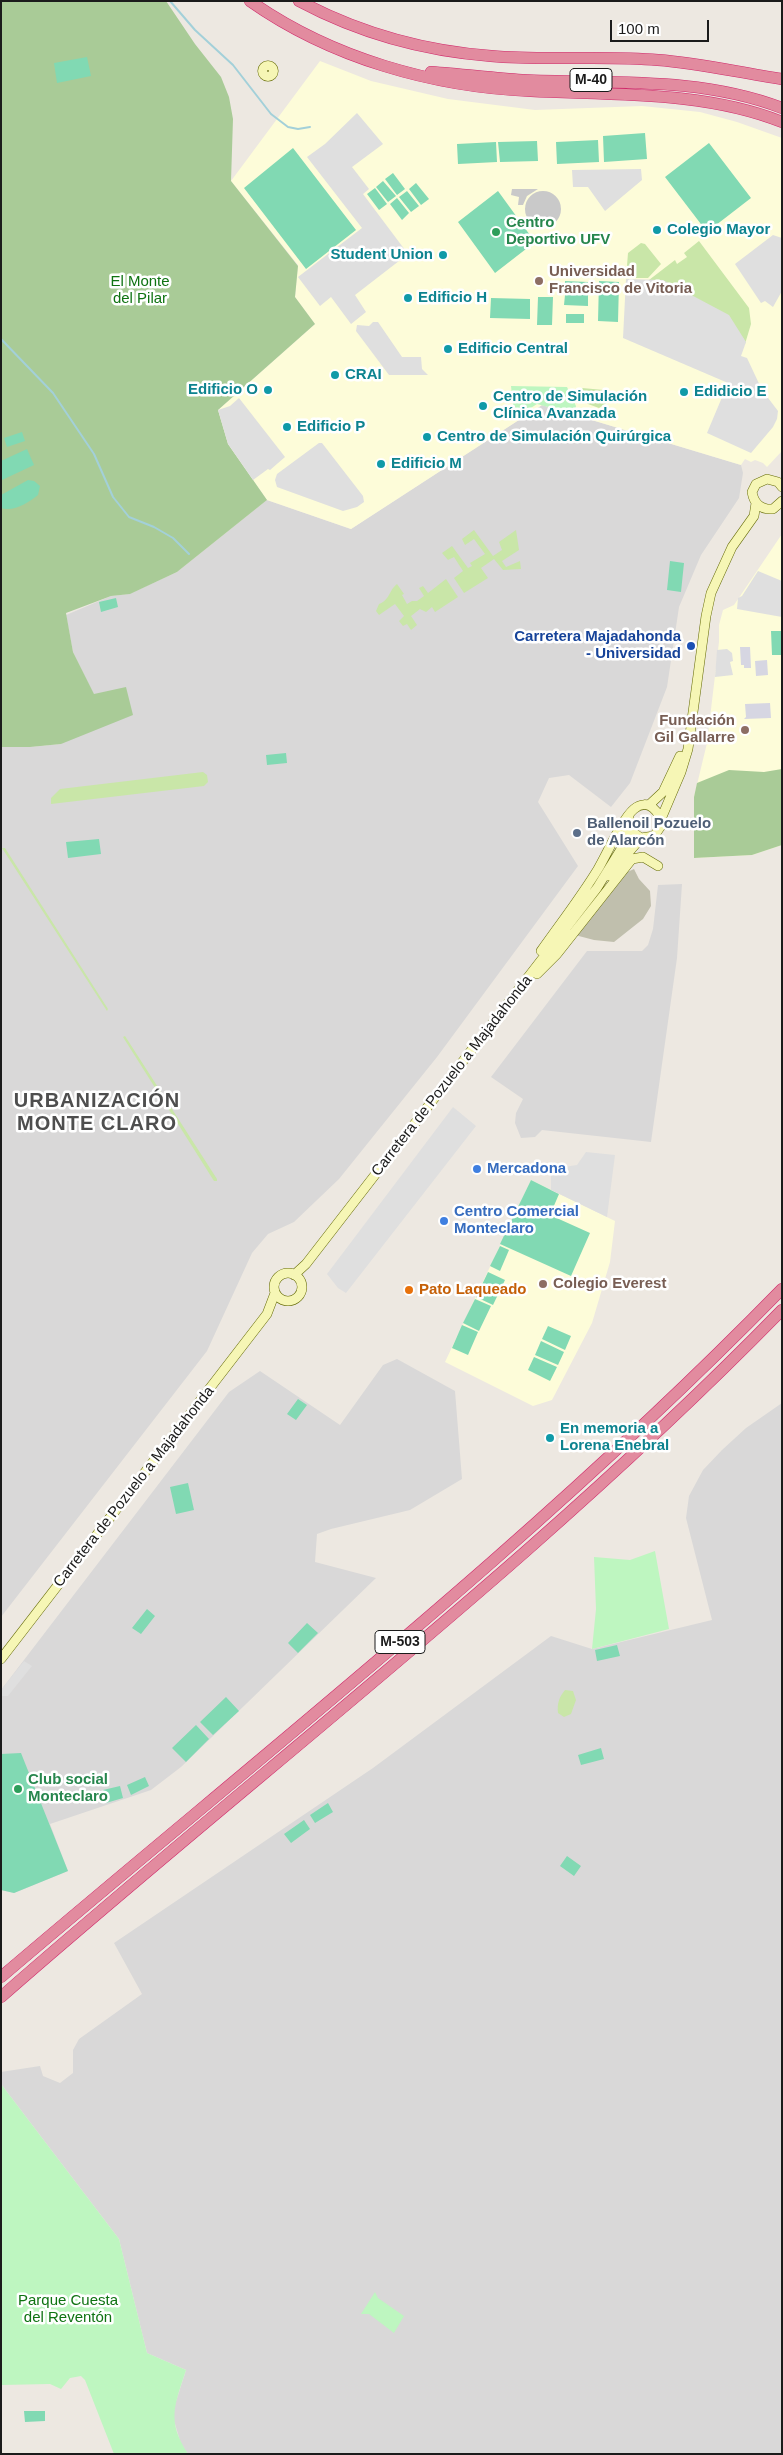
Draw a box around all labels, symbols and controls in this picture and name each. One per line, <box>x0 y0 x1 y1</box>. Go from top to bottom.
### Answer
scale bar <box>613 10 712 42</box>
text: 100 m <box>618 20 660 37</box>
road number: M-40 <box>570 68 612 92</box>
place label: Centro Deportivo UFV <box>506 214 610 249</box>
place label: Colegio Mayor <box>667 221 770 239</box>
marker: Colegio Mayor <box>651 224 663 236</box>
marker: Centro Deportivo UFV <box>490 226 502 238</box>
place label: Student Union <box>331 246 433 264</box>
marker: Student Union <box>437 249 449 261</box>
place label: Universidad Francisco de Vitoria <box>549 263 692 298</box>
park label: El Monte del Pilar <box>110 273 170 308</box>
marker: Universidad Francisco de Vitoria <box>533 275 545 287</box>
place label: Edificio H <box>418 289 487 307</box>
marker: Edificio H <box>402 292 414 304</box>
place label: Edificio Central <box>458 340 568 358</box>
marker: Edificio Central <box>442 343 454 355</box>
place label: CRAI <box>345 366 382 384</box>
marker: CRAI <box>329 369 341 381</box>
place label: Edificio O <box>188 381 258 399</box>
place label: Edidicio E <box>694 383 767 401</box>
marker: Edificio O <box>262 384 274 396</box>
marker: Edidicio E <box>678 386 690 398</box>
place label: Centro de Simulación Clínica Avanzada <box>493 388 647 423</box>
marker: Centro de Simulación Clínica Avanzada <box>477 400 489 412</box>
place label: Edificio P <box>297 418 365 436</box>
marker: Edificio P <box>281 421 293 433</box>
place label: Centro de Simulación Quirúrgica <box>437 428 671 446</box>
marker: Centro de Simulación Quirúrgica <box>421 431 433 443</box>
place label: Edificio M <box>391 455 462 473</box>
marker: Edificio M <box>375 458 387 470</box>
place label: Carretera Majadahonda - Universidad <box>514 628 681 663</box>
marker: Carretera Majadahonda - Universidad <box>685 640 697 652</box>
place label: Fundación Gil Gallarre <box>654 712 735 747</box>
marker: Fundación Gil Gallarre <box>739 724 751 736</box>
place label: Ballenoil Pozuelo de Alarcón <box>587 815 711 850</box>
marker: Ballenoil Pozuelo de Alarcón <box>571 827 583 839</box>
street label: Carretera de Pozuelo a Majadahonda <box>368 972 536 1180</box>
district label: URBANIZACIÓN MONTE CLARO <box>12 1089 182 1136</box>
place label: Mercadona <box>487 1160 566 1178</box>
marker: Mercadona <box>471 1163 483 1175</box>
place label: Centro Comercial Monteclaro <box>454 1203 579 1238</box>
marker: Centro Comercial Monteclaro <box>438 1215 450 1227</box>
place label: Colegio Everest <box>553 1275 666 1293</box>
marker: Colegio Everest <box>537 1278 549 1290</box>
place label: Pato Laqueado <box>419 1281 527 1299</box>
marker: Pato Laqueado <box>403 1284 415 1296</box>
street label: Carretera de Pozuelo a Majadahonda <box>50 1383 218 1591</box>
place label: En memoria a Lorena Enebral <box>560 1420 669 1455</box>
marker: En memoria a Lorena Enebral <box>544 1432 556 1444</box>
road number: M-503 <box>375 1630 425 1654</box>
place label: Club social Monteclaro <box>28 1771 108 1806</box>
marker: Club social Monteclaro <box>12 1783 24 1795</box>
park label: Parque Cuesta del Reventón <box>18 2292 118 2327</box>

